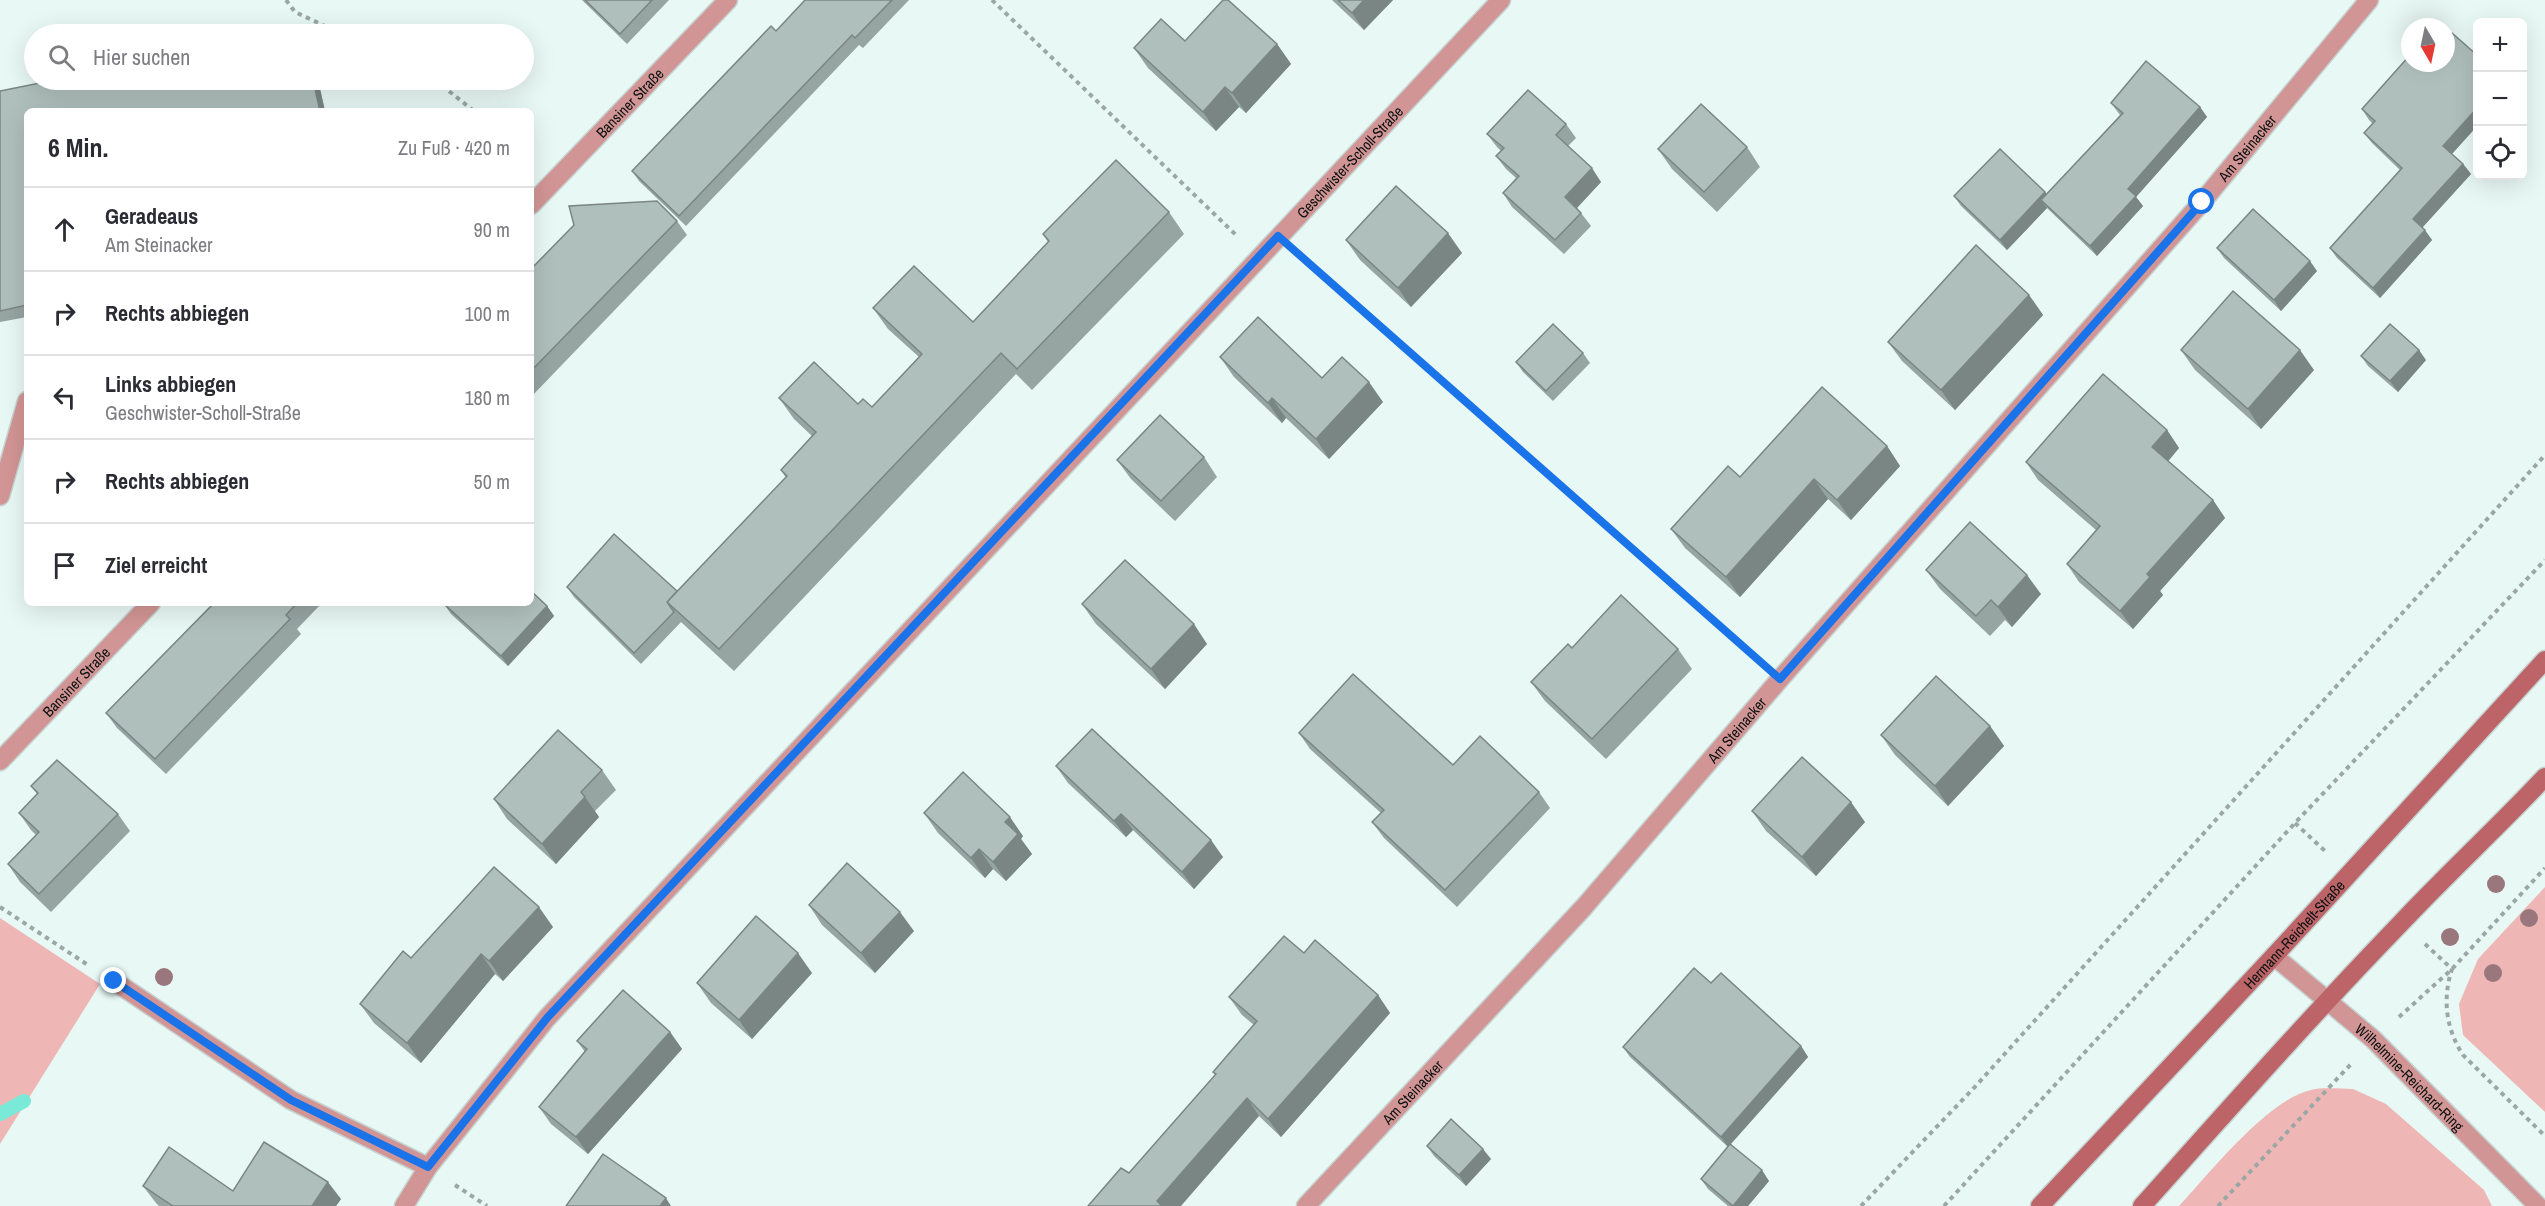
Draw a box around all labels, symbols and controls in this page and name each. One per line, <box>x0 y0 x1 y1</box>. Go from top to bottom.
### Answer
north arrow <box>2401 18 2455 72</box>
map controls <box>2473 18 2527 180</box>
button: + <box>2473 18 2527 72</box>
search box <box>24 24 534 90</box>
icon: search <box>45 41 78 74</box>
text: Hier suchen <box>93 42 190 72</box>
street label: Bansiner Straße <box>591 63 668 142</box>
button: − <box>2473 72 2527 126</box>
street label: Geschwister-Scholl-Straße <box>1291 101 1408 223</box>
street label: Am Steinacker <box>2212 110 2281 186</box>
button: locate <box>2473 126 2527 180</box>
text: 6 Min. <box>48 130 108 165</box>
text: Zu Fuß · 420 m <box>398 134 510 161</box>
route start <box>2188 188 2214 214</box>
text: Geradeaus <box>105 201 198 231</box>
icon: ahead <box>48 213 81 246</box>
text: 90 m <box>474 216 510 243</box>
text: Am Steinacker <box>105 231 213 258</box>
icon: right <box>48 297 81 330</box>
text: Rechts abbiegen <box>105 298 249 328</box>
text: 100 m <box>464 300 510 327</box>
text: Links abbiegen <box>105 369 236 399</box>
icon: left <box>48 381 81 414</box>
text: 180 m <box>464 384 510 411</box>
text: Geschwister-Scholl-Straße <box>105 399 301 426</box>
icon: right <box>48 465 81 498</box>
text: Rechts abbiegen <box>105 466 249 496</box>
text: 50 m <box>474 468 510 495</box>
icon: arrive <box>48 549 81 582</box>
text: Ziel erreicht <box>105 550 207 580</box>
street label: Bansiner Straße <box>37 642 115 721</box>
street label: Am Steinacker <box>1701 692 1771 768</box>
street label: Hermann-Reichelt-Straße <box>2238 875 2349 993</box>
route end <box>100 967 126 993</box>
street label: Wilhelmine-Reichard-Ring <box>2351 1018 2469 1136</box>
street label: Am Steinacker <box>1376 1055 1447 1129</box>

